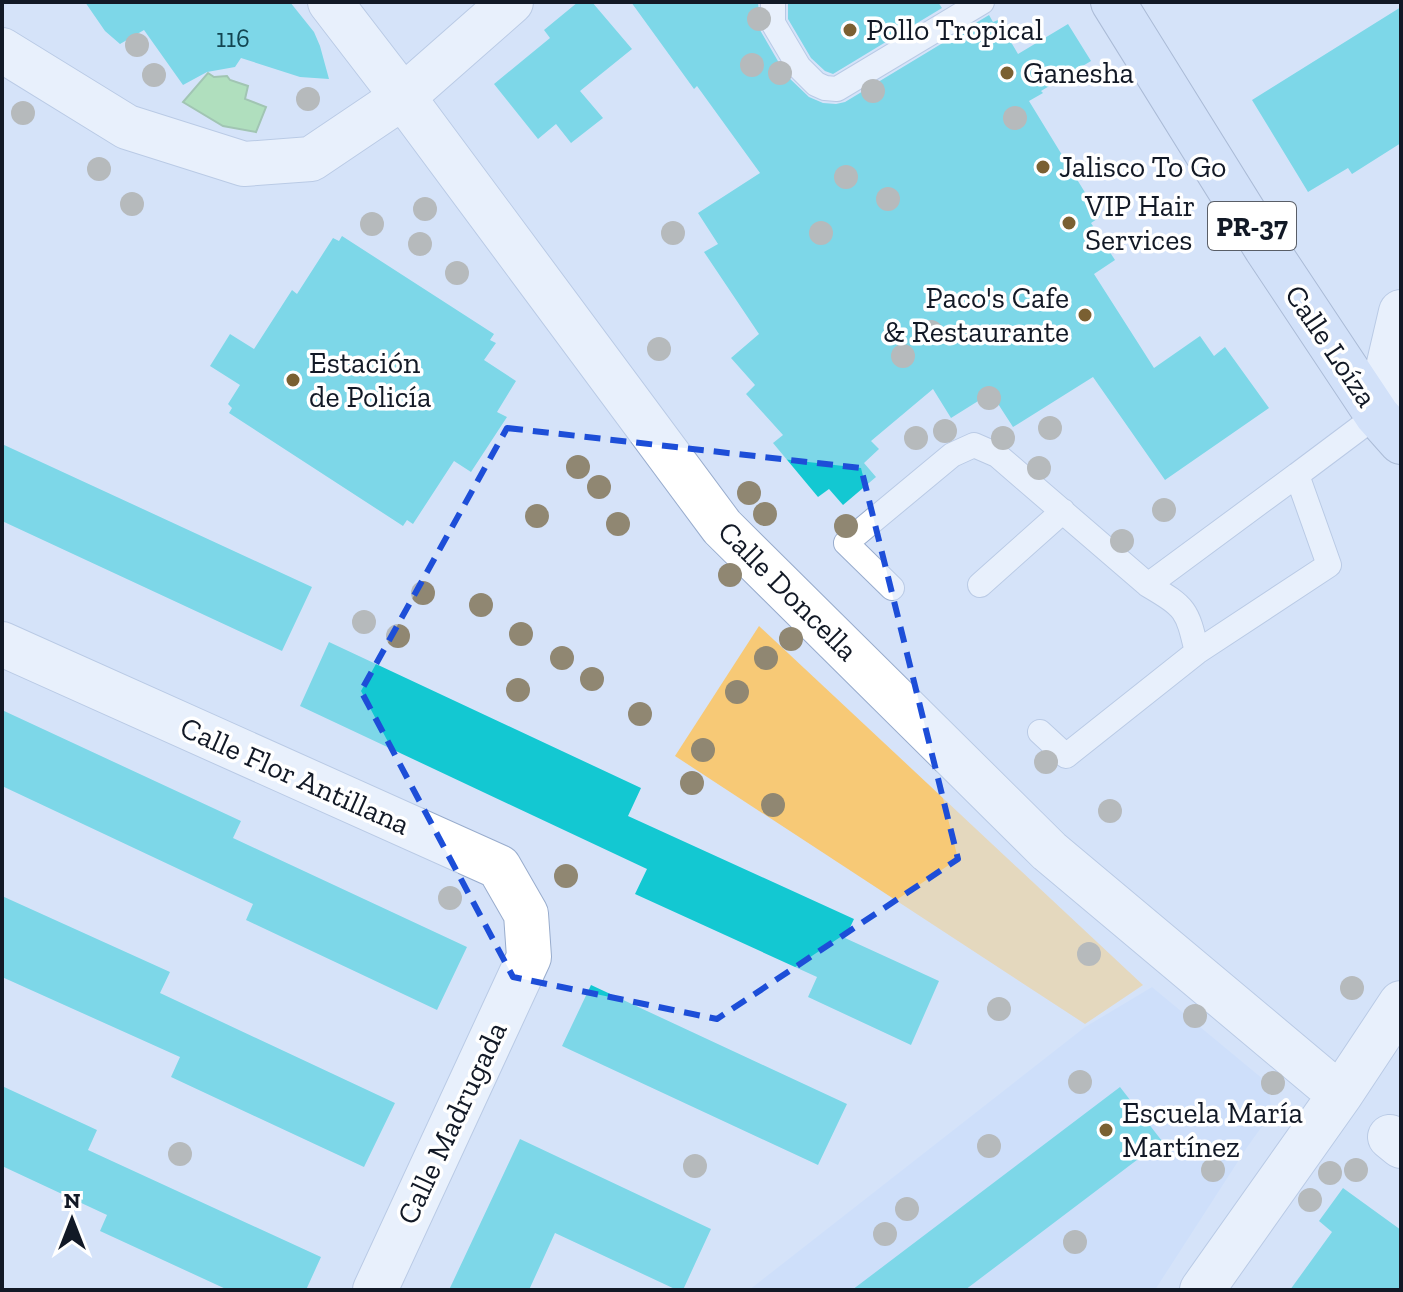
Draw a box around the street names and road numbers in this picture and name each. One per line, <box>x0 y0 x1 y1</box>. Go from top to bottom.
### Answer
road number: PR-37 <box>1208 202 1296 250</box>
street label: Calle Loíza <box>1277 278 1385 414</box>
street label: Calle Doncella <box>711 514 865 668</box>
street label: Calle Flor Antillana <box>175 709 415 843</box>
street label: Calle Madrugada <box>389 1016 515 1230</box>

